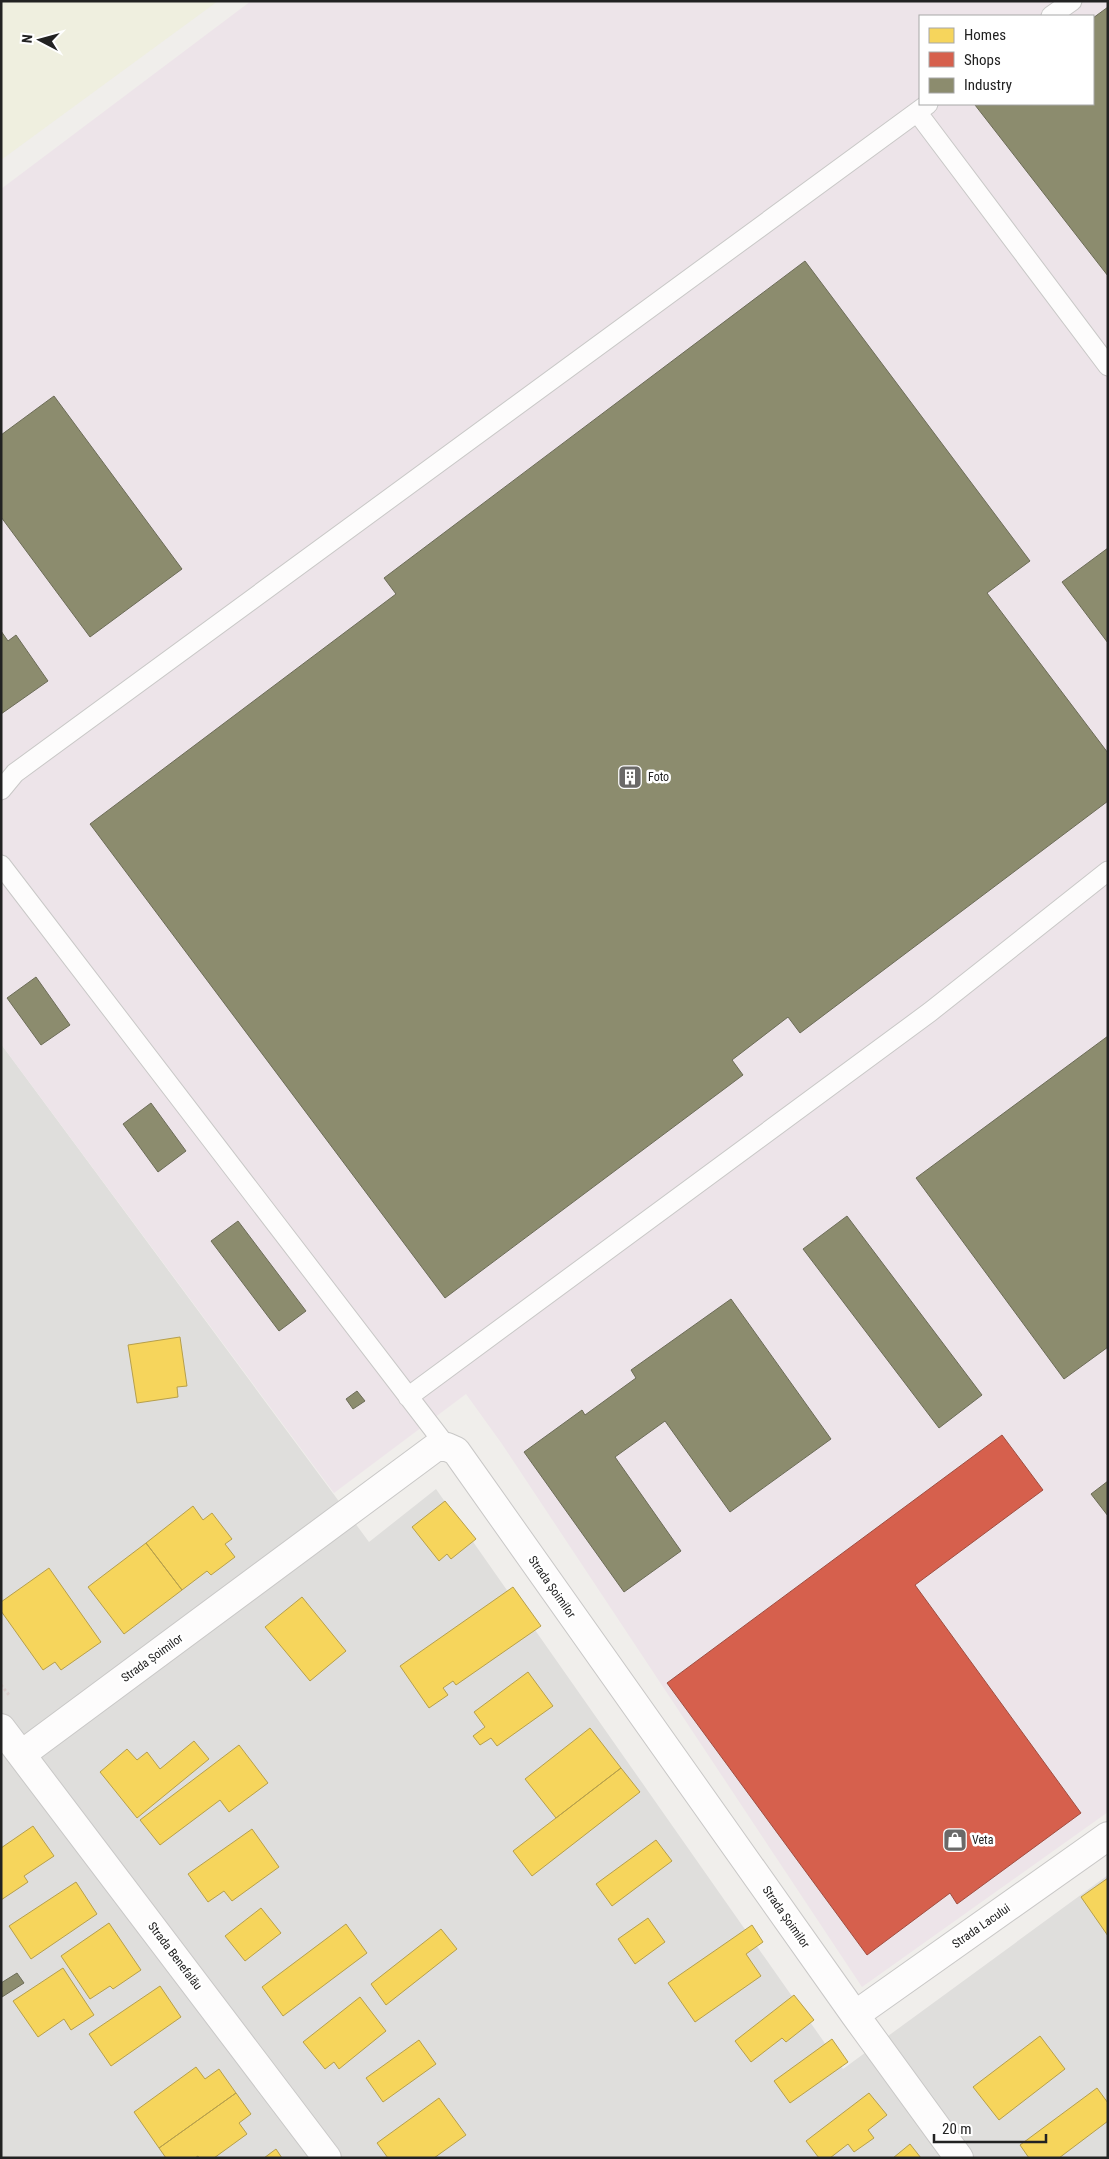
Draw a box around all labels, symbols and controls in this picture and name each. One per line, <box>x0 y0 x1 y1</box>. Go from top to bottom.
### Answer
north arrow <box>15 15 65 65</box>
legend <box>919 15 1094 105</box>
text: Homes <box>964 26 1006 44</box>
text: N <box>19 34 35 44</box>
text: Shops <box>964 51 1001 69</box>
text: Industry <box>964 76 1012 94</box>
building icon: Foto <box>617 764 643 790</box>
place label: Foto <box>648 770 669 784</box>
street label: Strada Șoimilor <box>525 1553 579 1622</box>
street label: Strada Șoimilor <box>119 1631 186 1686</box>
shop icon: Veta <box>942 1827 968 1853</box>
place label: Veta <box>972 1833 994 1847</box>
street label: Strada Șoimilor <box>759 1883 813 1952</box>
street label: Strada Lacului <box>949 1901 1013 1951</box>
street label: Strada Benefalău <box>145 1919 205 1993</box>
scale bar <box>934 2112 1046 2144</box>
text: 20 m <box>942 2120 972 2138</box>

